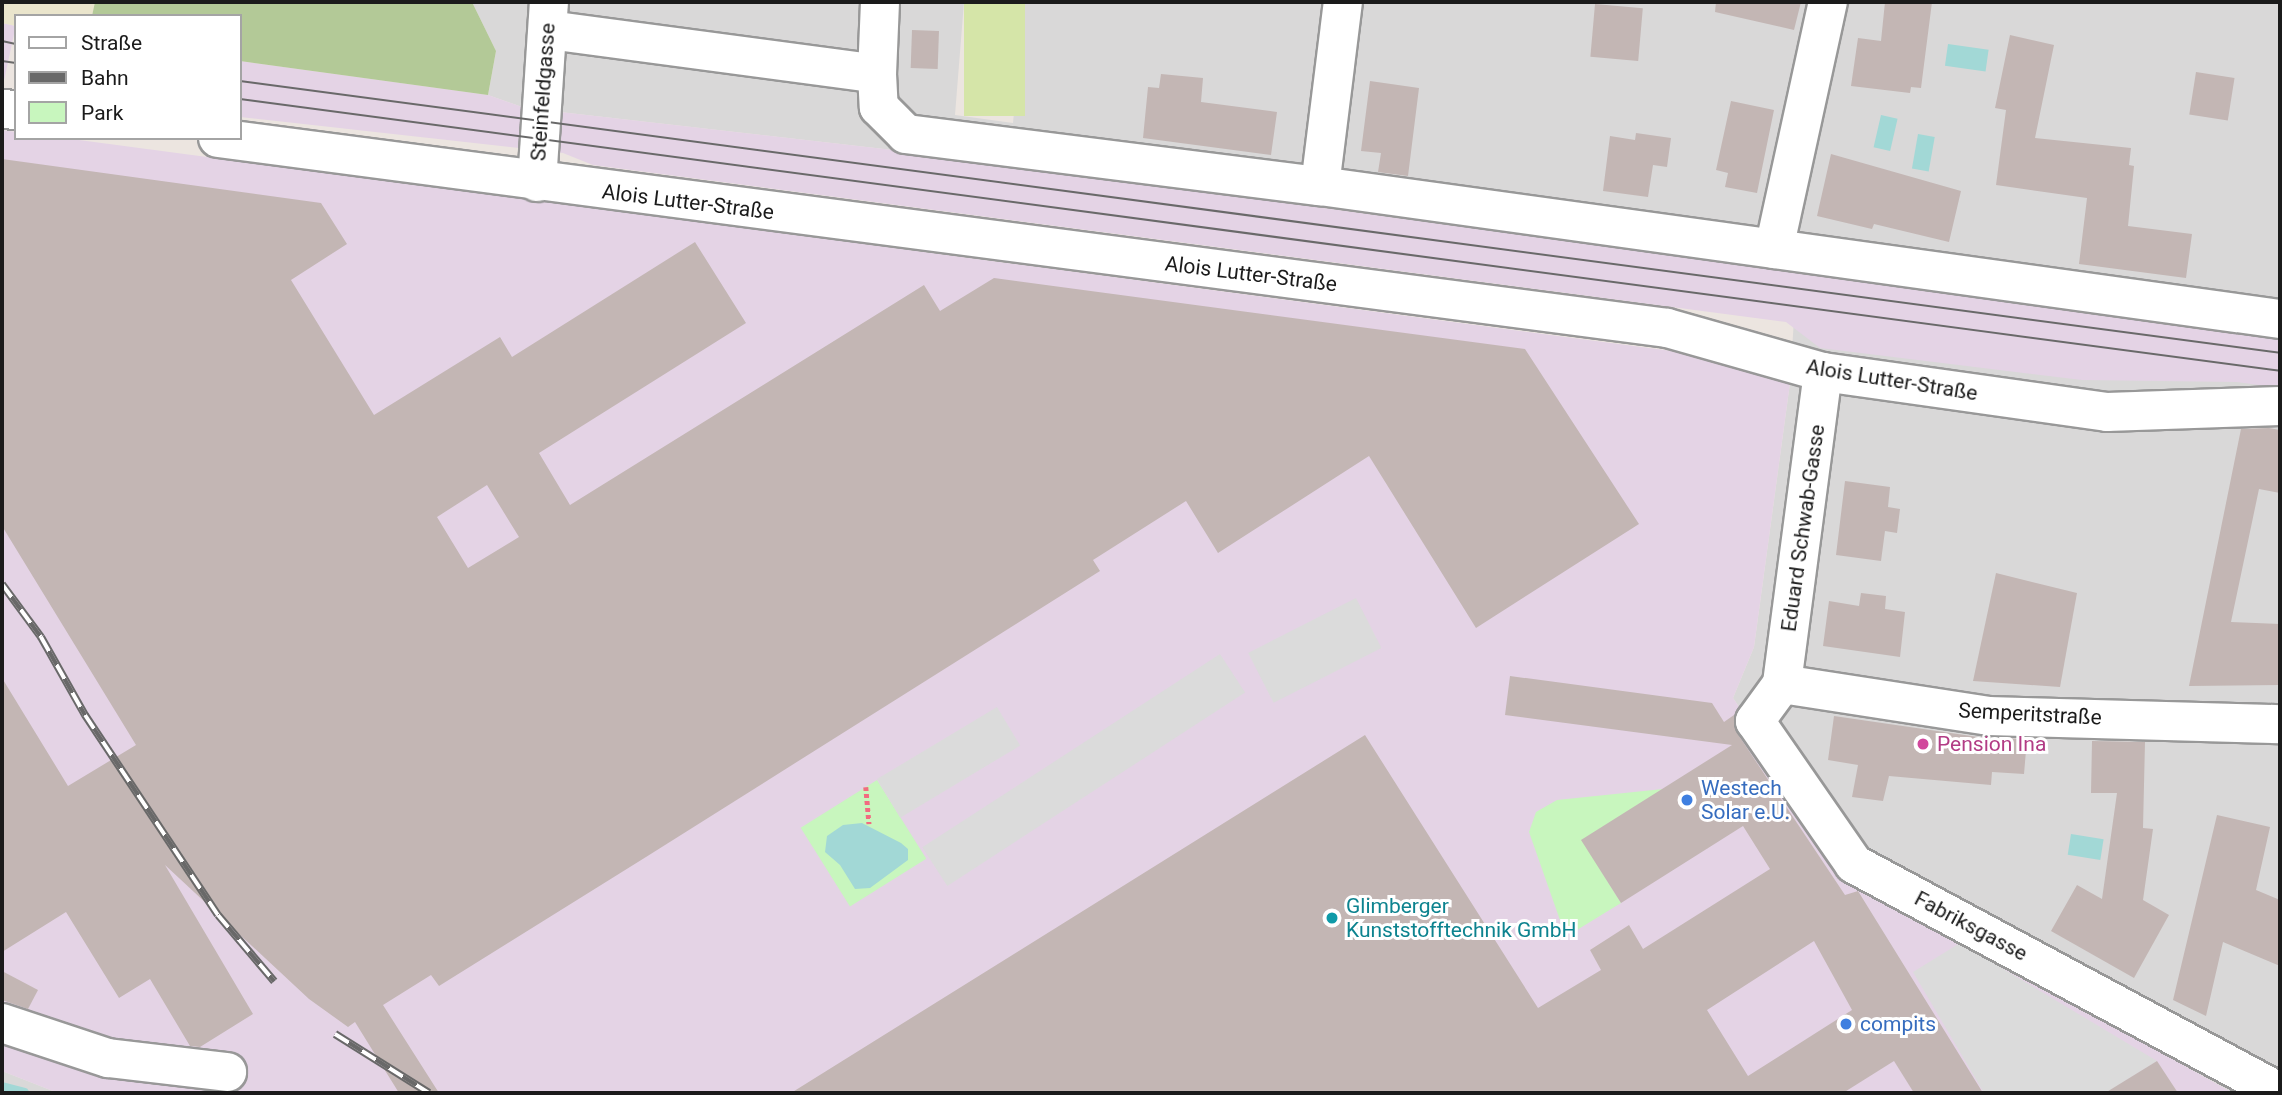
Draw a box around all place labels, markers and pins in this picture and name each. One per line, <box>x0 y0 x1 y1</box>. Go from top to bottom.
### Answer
place label: Pension Ina <box>1937 731 2046 757</box>
marker: Pension Ina <box>1915 736 1931 752</box>
place label: Westech Solar e.U. <box>1701 775 1790 825</box>
marker: Westech Solar e.U. <box>1679 792 1695 808</box>
place label: Glimberger Kunststofftechnik GmbH <box>1346 893 1577 943</box>
marker: Glimberger Kunststofftechnik GmbH <box>1324 910 1340 926</box>
place label: compits <box>1860 1011 1936 1037</box>
marker: compits <box>1838 1016 1854 1032</box>

